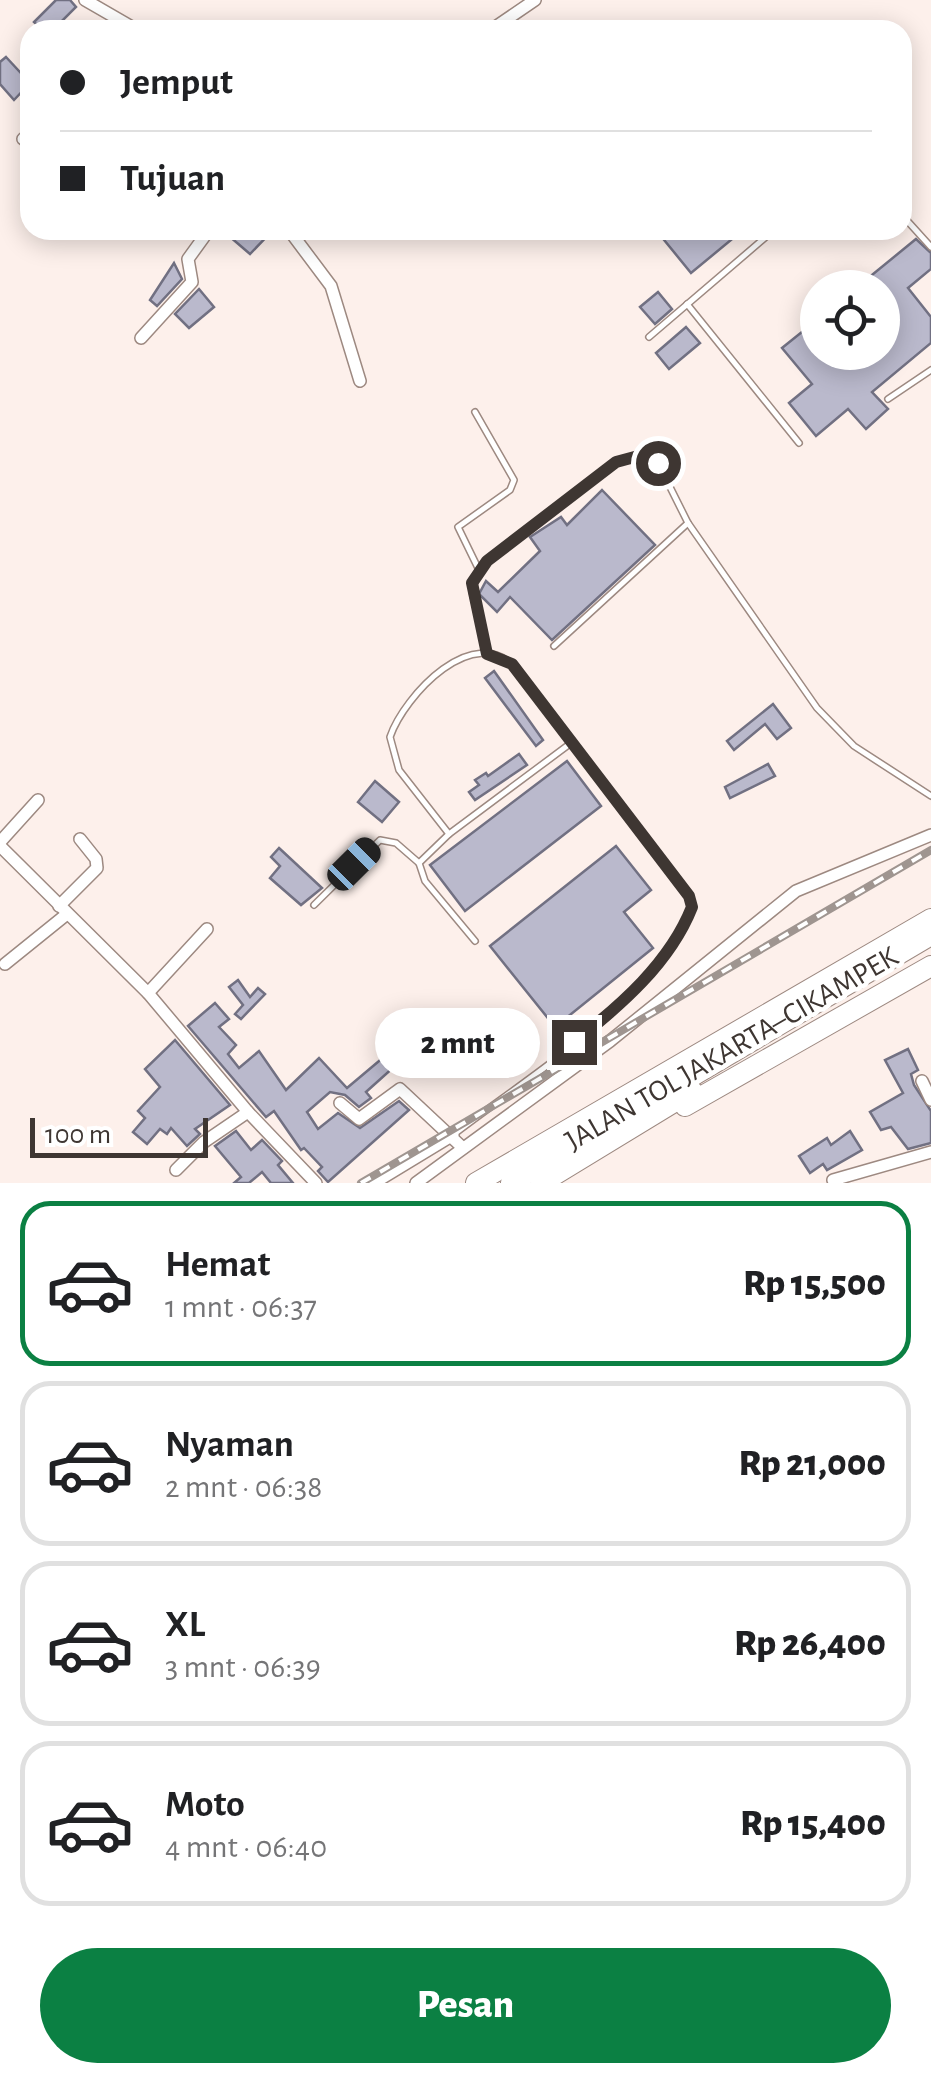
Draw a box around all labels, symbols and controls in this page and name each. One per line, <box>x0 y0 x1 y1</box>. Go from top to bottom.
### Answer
text: Jemput <box>120 64 233 102</box>
text: Tujuan <box>120 160 225 198</box>
map controls <box>800 270 900 370</box>
button: locate <box>800 270 900 370</box>
route start <box>636 441 681 486</box>
car <box>322 832 386 896</box>
street label: JALAN TOL JAKARTA–CIKAMPEK <box>560 941 903 1156</box>
callout: 2 mnt <box>374 1007 539 1077</box>
route end <box>552 1020 597 1065</box>
text: 2 mnt <box>420 1027 495 1059</box>
scale bar <box>30 1113 208 1158</box>
text: 100 m <box>45 1121 111 1149</box>
icon: car <box>45 1239 135 1329</box>
text: Hemat <box>165 1246 270 1284</box>
text: Rp 15,500 <box>743 1265 886 1303</box>
text: 1 mnt · 06:37 <box>165 1291 317 1323</box>
icon: car <box>45 1419 135 1509</box>
text: Nyaman <box>165 1426 294 1464</box>
text: Rp 21,000 <box>738 1445 886 1483</box>
text: 2 mnt · 06:38 <box>165 1471 322 1503</box>
icon: car <box>45 1599 135 1689</box>
text: XL <box>165 1606 205 1644</box>
text: Rp 26,400 <box>734 1625 886 1663</box>
text: 3 mnt · 06:39 <box>165 1651 321 1683</box>
icon: car <box>45 1779 135 1869</box>
text: Moto <box>165 1786 245 1824</box>
text: Rp 15,400 <box>740 1805 886 1843</box>
text: 4 mnt · 06:40 <box>165 1831 327 1863</box>
button: Pesan <box>40 1948 891 2063</box>

